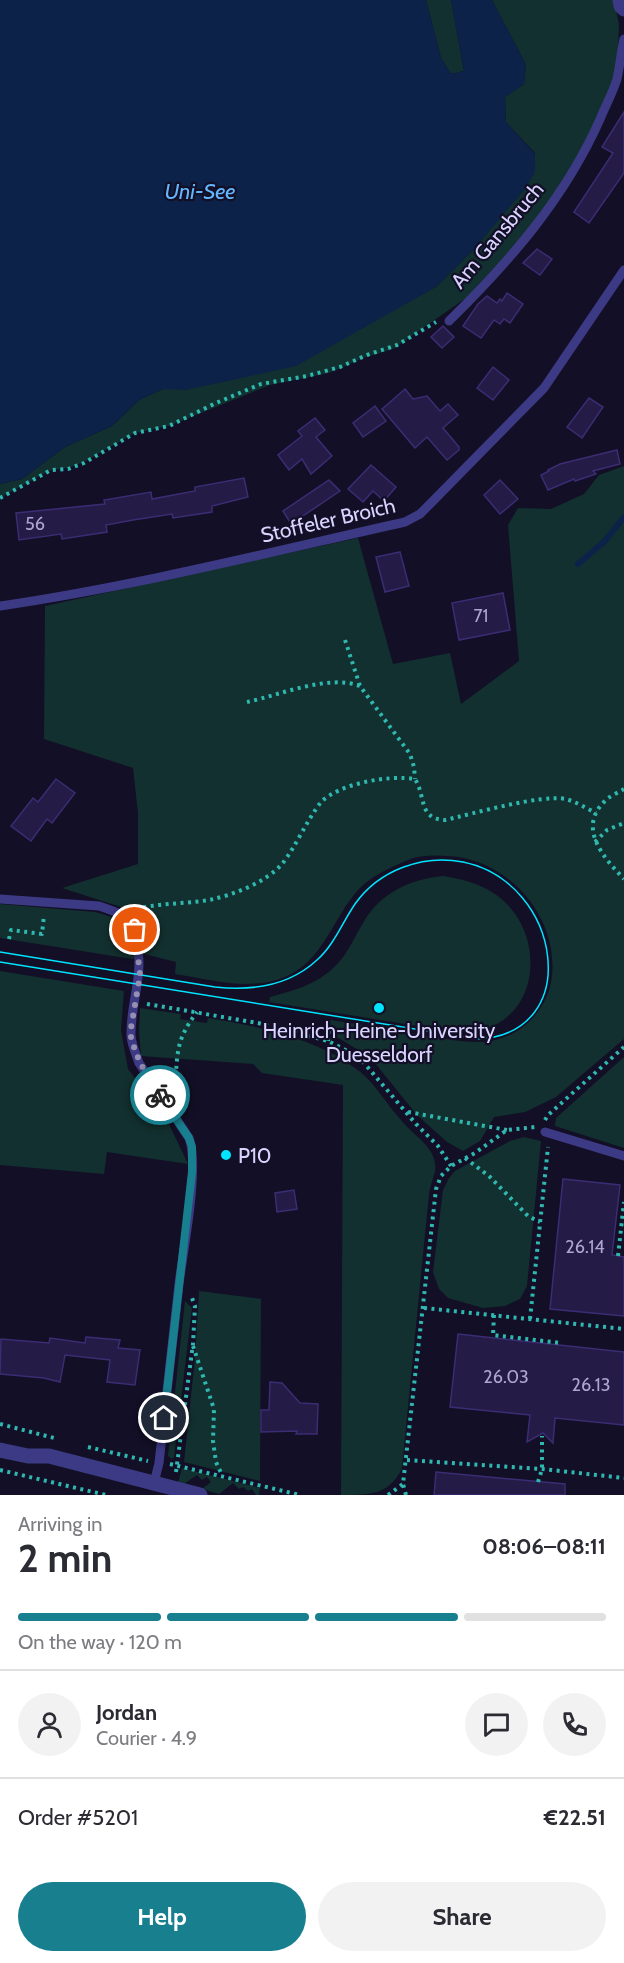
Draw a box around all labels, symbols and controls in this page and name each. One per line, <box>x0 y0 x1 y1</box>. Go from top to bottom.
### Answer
street label: Am Gansbruch <box>445 177 549 293</box>
water label: Uni-See <box>165 178 235 205</box>
street label: Stoffeler Broich <box>258 492 398 548</box>
house number: 56 <box>25 513 45 535</box>
house number: 71 <box>474 605 488 627</box>
pin <box>109 904 160 955</box>
icon: bag <box>118 913 151 946</box>
marker: Heinrich-Heine-University Duesseldorf <box>372 1001 386 1015</box>
place label: Heinrich-Heine-University Duesseldorf <box>263 1018 496 1067</box>
courier <box>130 1065 190 1125</box>
icon: bike <box>144 1079 177 1112</box>
place label: P10 <box>238 1143 272 1168</box>
marker: P10 <box>219 1148 233 1162</box>
house number: 26.14 <box>565 1236 605 1258</box>
house number: 26.03 <box>483 1366 529 1388</box>
house number: 26.13 <box>572 1374 610 1396</box>
pin <box>138 1392 189 1443</box>
icon: home <box>147 1401 180 1434</box>
text: Arriving in <box>18 1512 102 1536</box>
text: 08:06–08:11 <box>482 1533 606 1560</box>
text: 2 min <box>18 1534 112 1582</box>
text: On the way · 120 m <box>18 1630 182 1654</box>
button: person <box>18 1693 81 1756</box>
button: chat <box>465 1693 528 1756</box>
button: phone <box>543 1693 606 1756</box>
text: Jordan <box>96 1699 157 1726</box>
text: Courier · 4.9 <box>96 1726 197 1750</box>
text: Order #5201 <box>18 1804 138 1831</box>
text: €22.51 <box>544 1804 606 1831</box>
button: Help <box>18 1882 306 1951</box>
button: Share <box>318 1882 606 1951</box>

